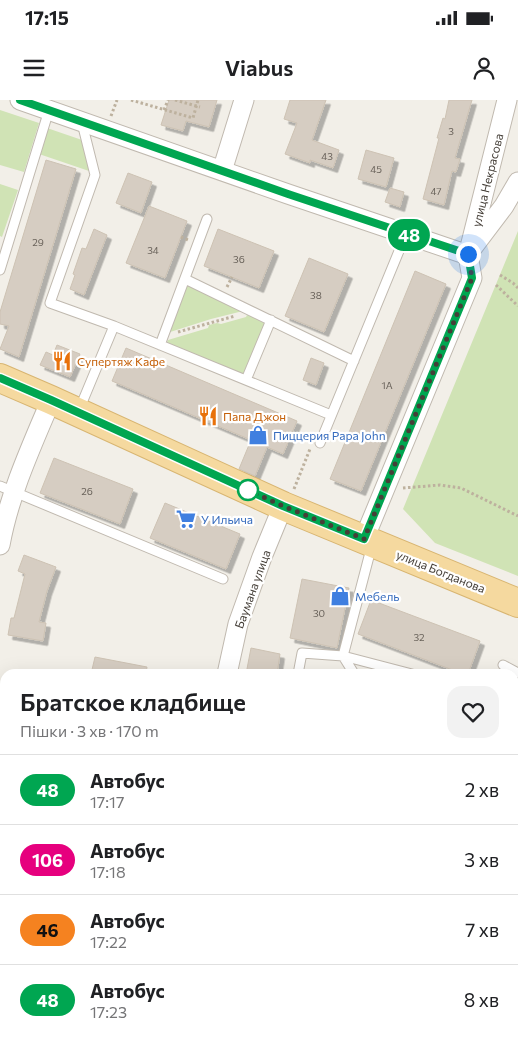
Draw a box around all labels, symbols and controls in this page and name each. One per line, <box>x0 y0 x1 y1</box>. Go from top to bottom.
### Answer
text: 17:15 <box>25 6 69 29</box>
icon: menu <box>20 54 48 82</box>
text: Viabus <box>225 54 293 81</box>
icon: person <box>470 54 498 82</box>
house number: 3 <box>448 125 454 137</box>
street label: улица Некрасова <box>469 132 505 228</box>
house number: 43 <box>321 150 333 162</box>
house number: 45 <box>370 163 382 175</box>
house number: 47 <box>430 185 442 197</box>
line badge: 48 <box>386 219 432 251</box>
text: 48 <box>398 224 420 246</box>
house number: 29 <box>32 236 44 248</box>
your location <box>456 242 481 267</box>
house number: 34 <box>147 244 159 256</box>
house number: 36 <box>233 253 245 265</box>
house number: 38 <box>310 289 322 301</box>
restaurant icon: Супертяж Кафе <box>51 350 73 372</box>
place label: Супертяж Кафе <box>77 354 165 368</box>
house number: 1А <box>381 379 393 391</box>
restaurant icon: Папа Джон <box>197 405 219 427</box>
place label: Папа Джон <box>223 409 286 423</box>
shop icon: Пиццерия Papa John <box>247 424 269 446</box>
place label: Пиццерия Papa John <box>273 428 386 443</box>
unlabelled marker <box>237 479 259 501</box>
house number: 26 <box>81 485 93 497</box>
supermarket icon: У Ильича <box>175 508 197 530</box>
place label: У Ильича <box>201 512 253 526</box>
street label: улица Богданова <box>394 547 488 595</box>
street label: Баумана улица <box>231 548 273 630</box>
shop icon: Мебель <box>329 585 351 607</box>
place label: Мебель <box>355 589 400 603</box>
house number: 30 <box>313 607 325 619</box>
house number: 32 <box>413 631 425 643</box>
button: heart <box>447 686 499 738</box>
text: Братское кладбище <box>20 687 246 716</box>
text: Пішки · 3 хв · 170 m <box>20 721 159 740</box>
text: Автобус <box>90 769 165 792</box>
text: 2 хв <box>465 778 499 801</box>
text: 48 <box>36 779 59 801</box>
text: 17:17 <box>90 792 124 811</box>
text: Автобус <box>90 839 165 862</box>
text: 3 хв <box>464 848 499 871</box>
text: 106 <box>32 849 63 871</box>
text: 17:18 <box>90 862 126 881</box>
text: Автобус <box>90 909 165 932</box>
text: 7 хв <box>465 918 499 941</box>
text: 46 <box>36 919 59 941</box>
text: 17:22 <box>90 932 127 951</box>
text: Автобус <box>90 979 165 1002</box>
text: 8 хв <box>464 988 499 1011</box>
text: 48 <box>36 989 59 1011</box>
text: 17:23 <box>90 1002 127 1021</box>

